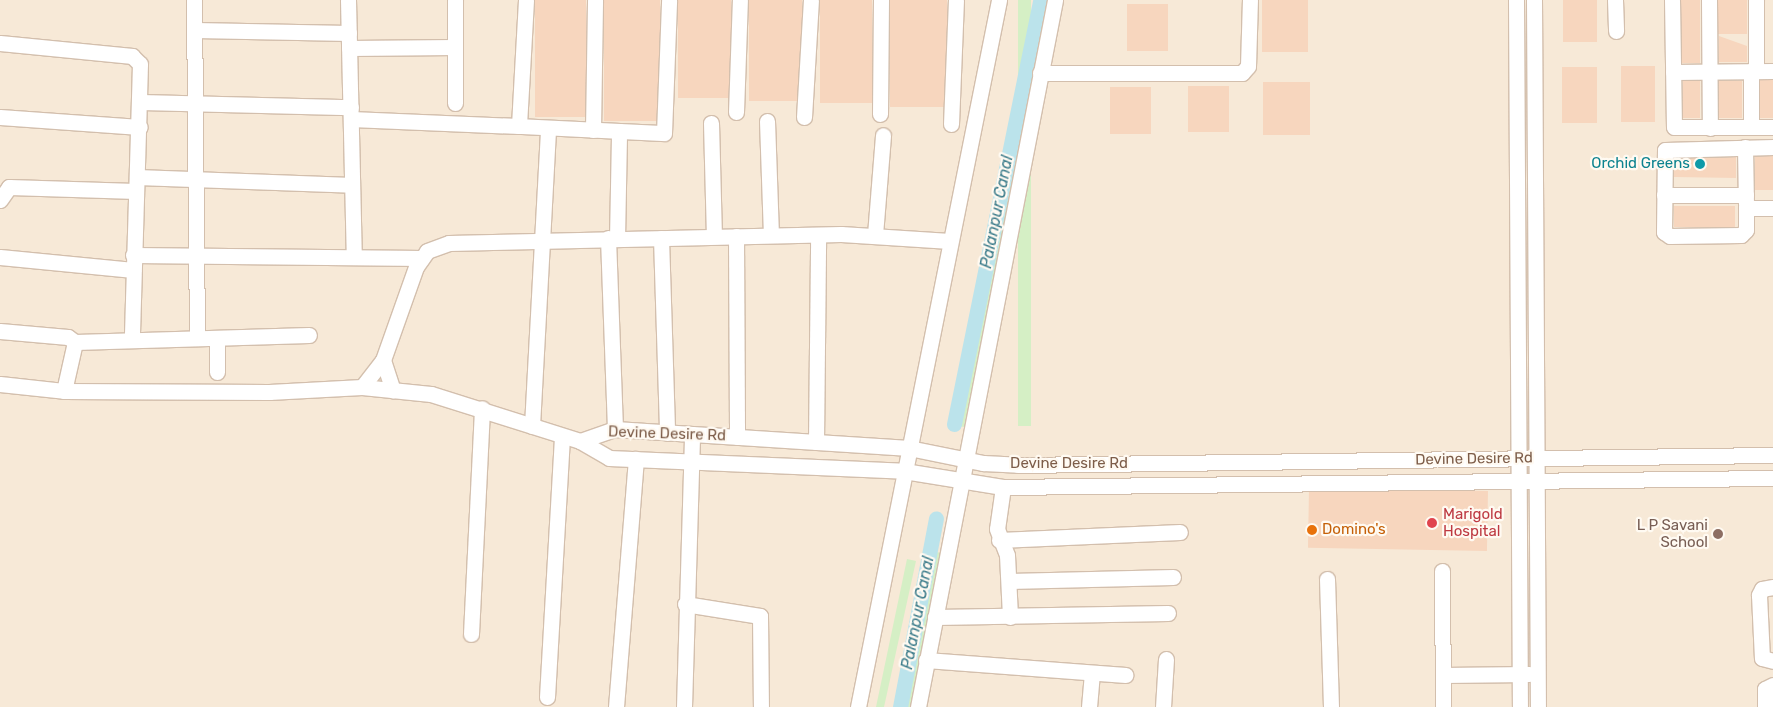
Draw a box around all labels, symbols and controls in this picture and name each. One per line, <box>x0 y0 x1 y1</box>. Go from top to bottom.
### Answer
water label: Palanpur Canal <box>977 154 1017 270</box>
place label: Orchid Greens <box>1591 155 1690 173</box>
marker: Orchid Greens <box>1694 158 1706 170</box>
street label: Devine Desire Rd <box>608 423 726 445</box>
street label: Devine Desire Rd <box>1415 449 1533 469</box>
street label: Devine Desire Rd <box>1010 455 1128 473</box>
place label: Marigold Hospital <box>1443 505 1503 540</box>
marker: Marigold Hospital <box>1425 516 1439 530</box>
place label: L P Savani School <box>1636 516 1708 551</box>
place label: Domino's <box>1322 521 1386 539</box>
marker: Domino's <box>1306 524 1318 536</box>
marker: L P Savani School <box>1712 528 1724 540</box>
water label: Palanpur Canal <box>898 555 938 671</box>

